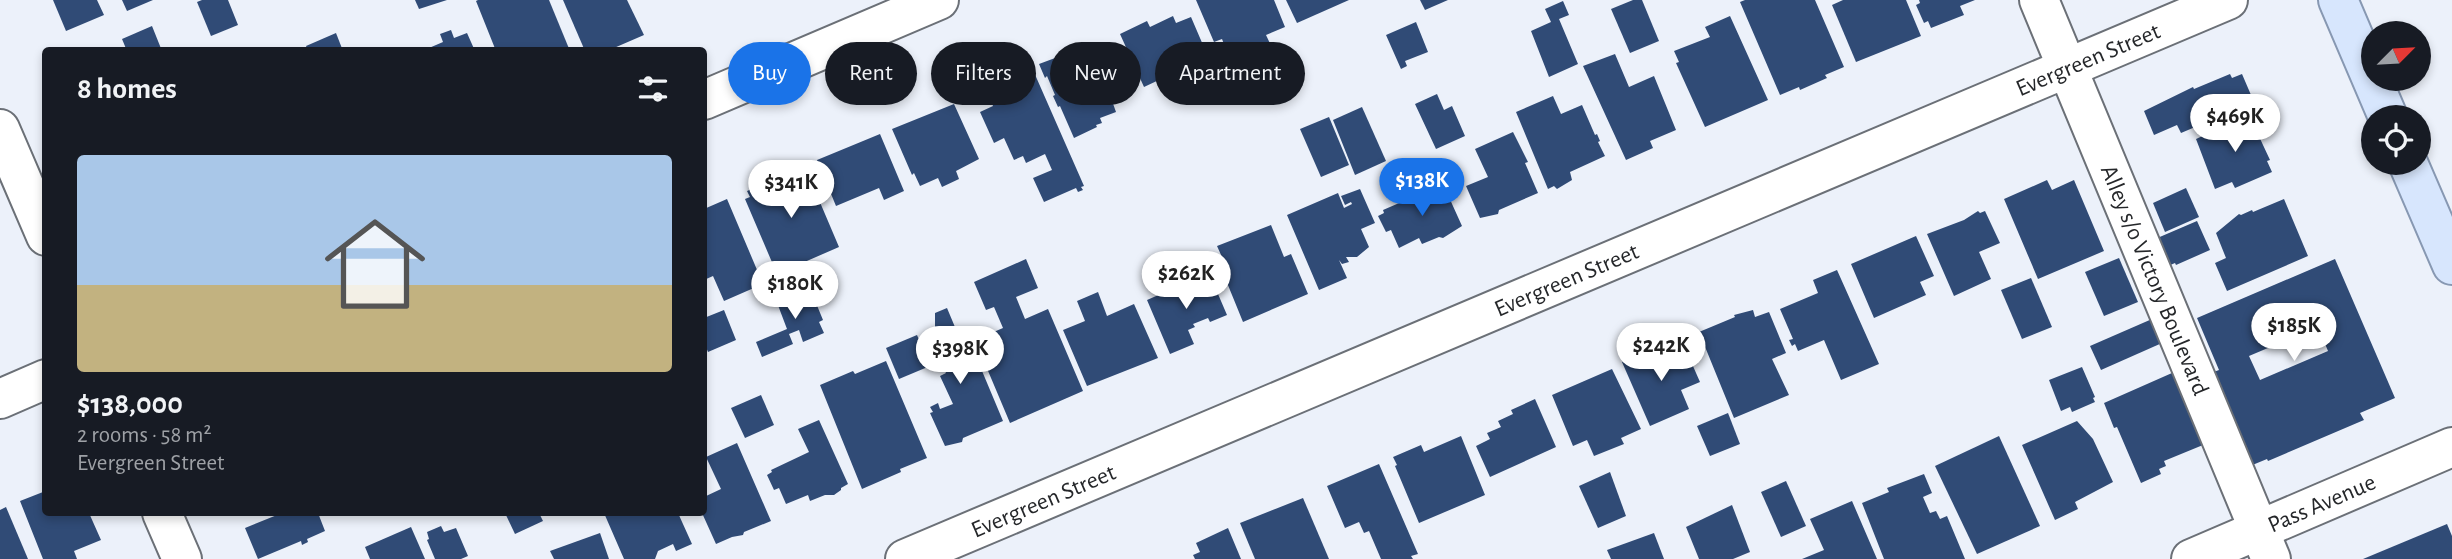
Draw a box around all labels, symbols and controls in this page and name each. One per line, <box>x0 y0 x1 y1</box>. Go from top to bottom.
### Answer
street label: Evergreen Street <box>2013 19 2164 101</box>
north arrow <box>2361 21 2431 91</box>
map controls <box>2361 21 2431 175</box>
chip: Buy <box>728 42 811 105</box>
chip: Rent <box>825 42 917 105</box>
chip: Filters <box>931 42 1036 105</box>
chip: New <box>1050 42 1141 105</box>
chip: Apartment <box>1155 42 1305 105</box>
icon: filters <box>634 70 672 108</box>
text: 8 homes <box>77 74 177 104</box>
pin: $469K <box>2186 94 2284 154</box>
text: $469K <box>2206 105 2264 128</box>
button: locate <box>2361 105 2431 175</box>
pin: $138K <box>1373 158 1471 218</box>
pin: $341K <box>742 160 840 220</box>
street label: Alley s/o Victory Boulevard <box>2096 162 2213 399</box>
text: $138K <box>1395 169 1449 192</box>
text: $341K <box>764 171 818 194</box>
icon: home <box>312 201 438 327</box>
street label: Evergreen Street <box>1491 239 1643 321</box>
pin: $262K <box>1137 252 1235 311</box>
pin: $180K <box>746 262 844 321</box>
text: $262K <box>1158 262 1214 285</box>
text: $180K <box>767 272 823 295</box>
pin: $185K <box>2245 304 2343 363</box>
text: $185K <box>2267 314 2321 337</box>
pin: $242K <box>1612 324 1710 383</box>
pin: $398K <box>911 326 1009 386</box>
text: $242K <box>1632 334 1690 357</box>
text: $398K <box>932 337 988 360</box>
text: $138,000 <box>77 389 183 419</box>
text: 2 rooms · 58 m² <box>77 424 212 447</box>
text: Evergreen Street <box>77 452 224 475</box>
street label: Evergreen Street <box>968 460 1119 543</box>
street label: Pass Avenue <box>2264 470 2379 538</box>

